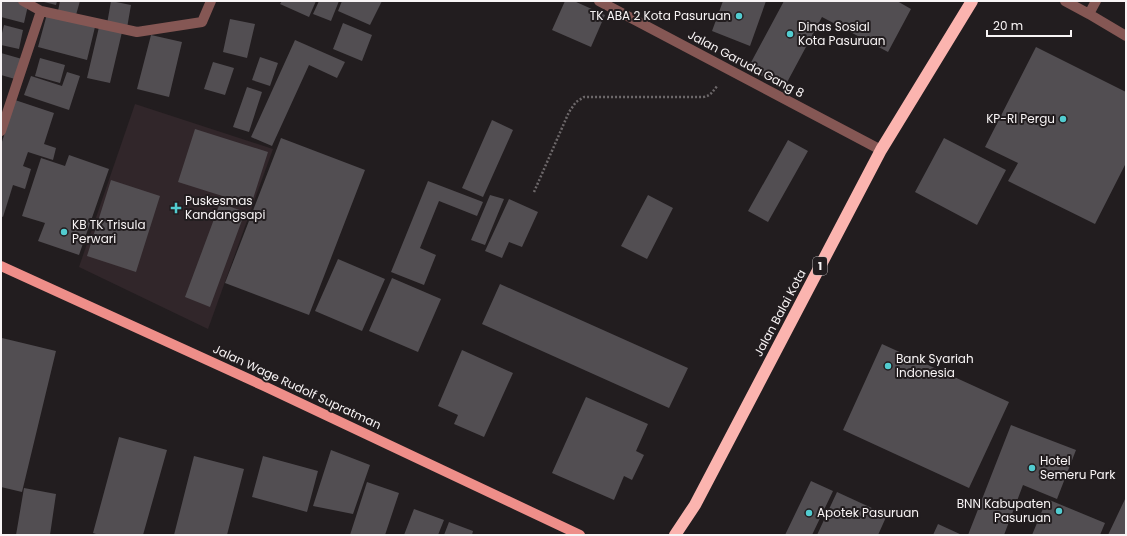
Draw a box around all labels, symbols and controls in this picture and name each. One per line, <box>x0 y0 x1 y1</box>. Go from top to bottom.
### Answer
place label: TK ABA 2 Kota Pasuruan <box>590 7 731 24</box>
marker: TK ABA 2 Kota Pasuruan <box>734 11 744 21</box>
scale bar <box>987 12 1071 38</box>
text: 20 m <box>993 17 1023 34</box>
place label: Dinas Sosial Kota Pasuruan <box>798 18 886 49</box>
street label: Jalan Garuda Gang 8 <box>685 26 807 101</box>
marker: Dinas Sosial Kota Pasuruan <box>785 29 795 39</box>
place label: KP-RI Pergu <box>986 110 1055 127</box>
marker: KP-RI Pergu <box>1058 114 1068 124</box>
place label: Puskesmas Kandangsapi <box>185 192 265 223</box>
marker: Puskesmas Kandangsapi <box>170 202 182 214</box>
place label: KB TK Trisula Perwari <box>72 216 146 247</box>
marker: KB TK Trisula Perwari <box>59 227 69 237</box>
road number: 1 <box>813 257 827 275</box>
street label: Jalan Balai Kota <box>749 266 810 359</box>
street label: Jalan Wage Rudolf Supratman <box>210 340 384 433</box>
place label: Bank Syariah Indonesia <box>896 350 974 381</box>
marker: Bank Syariah Indonesia <box>883 361 893 371</box>
place label: Hotel Semeru Park <box>1040 452 1116 483</box>
marker: Hotel Semeru Park <box>1027 463 1037 473</box>
place label: BNN Kabupaten Pasuruan <box>957 495 1051 526</box>
place label: Apotek Pasuruan <box>817 504 919 521</box>
marker: BNN Kabupaten Pasuruan <box>1054 506 1064 516</box>
marker: Apotek Pasuruan <box>804 508 814 518</box>

